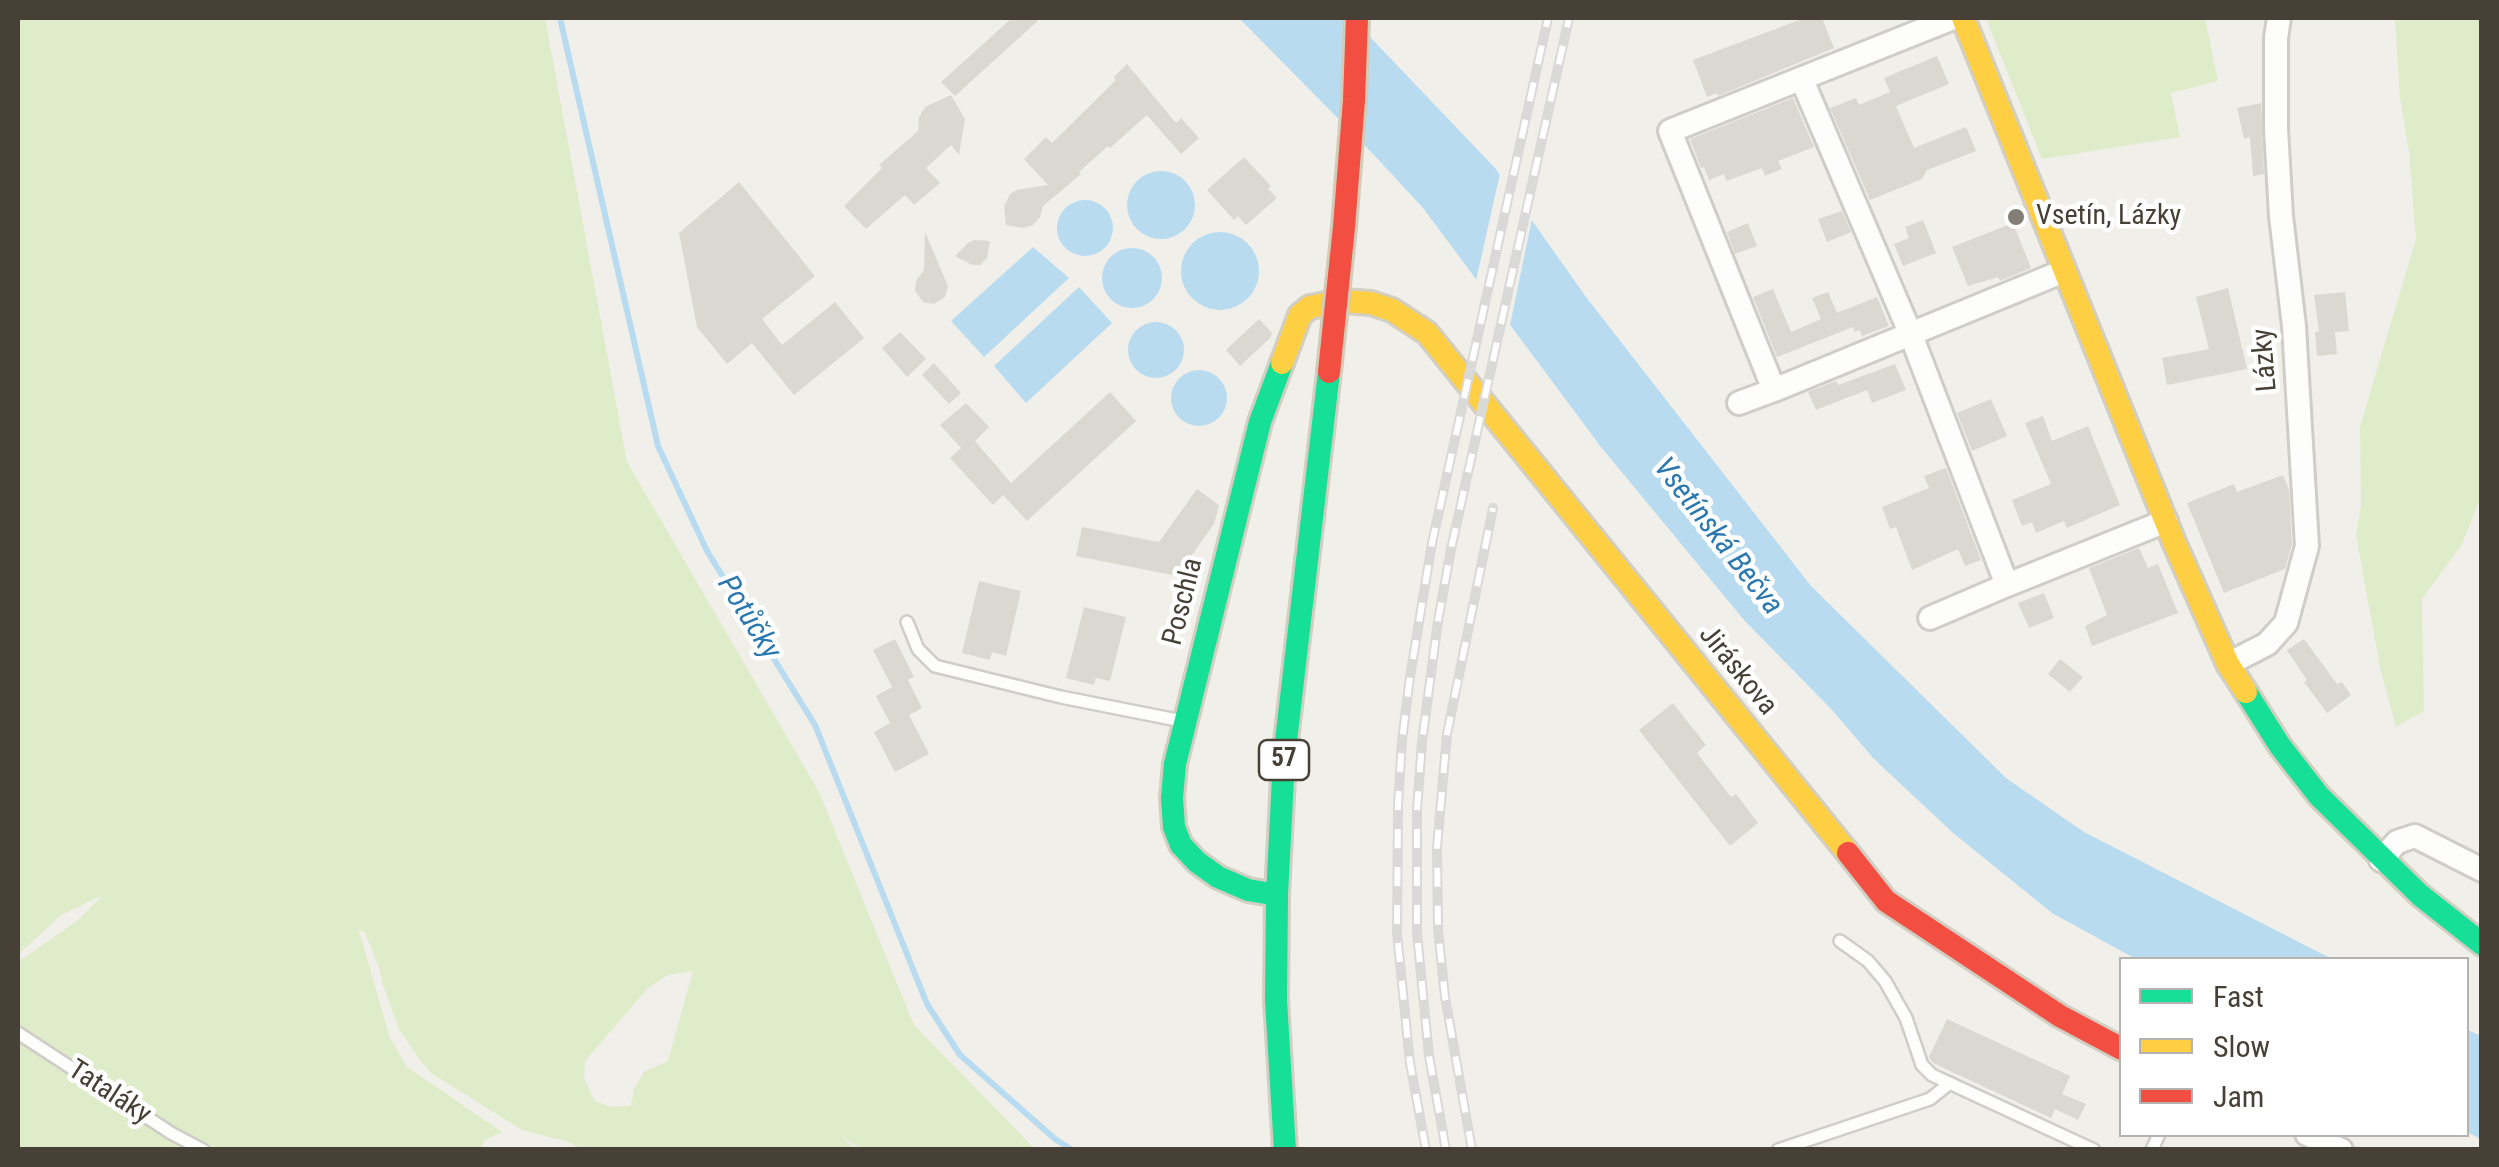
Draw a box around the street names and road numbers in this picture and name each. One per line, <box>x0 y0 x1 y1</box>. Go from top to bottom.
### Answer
street label: Lázky <box>2247 327 2285 393</box>
street label: Poschla <box>1157 555 1211 649</box>
street label: Jiráskova <box>1691 619 1783 723</box>
road number: 57 <box>1259 740 1309 780</box>
street label: Tataláky <box>61 1054 157 1132</box>

